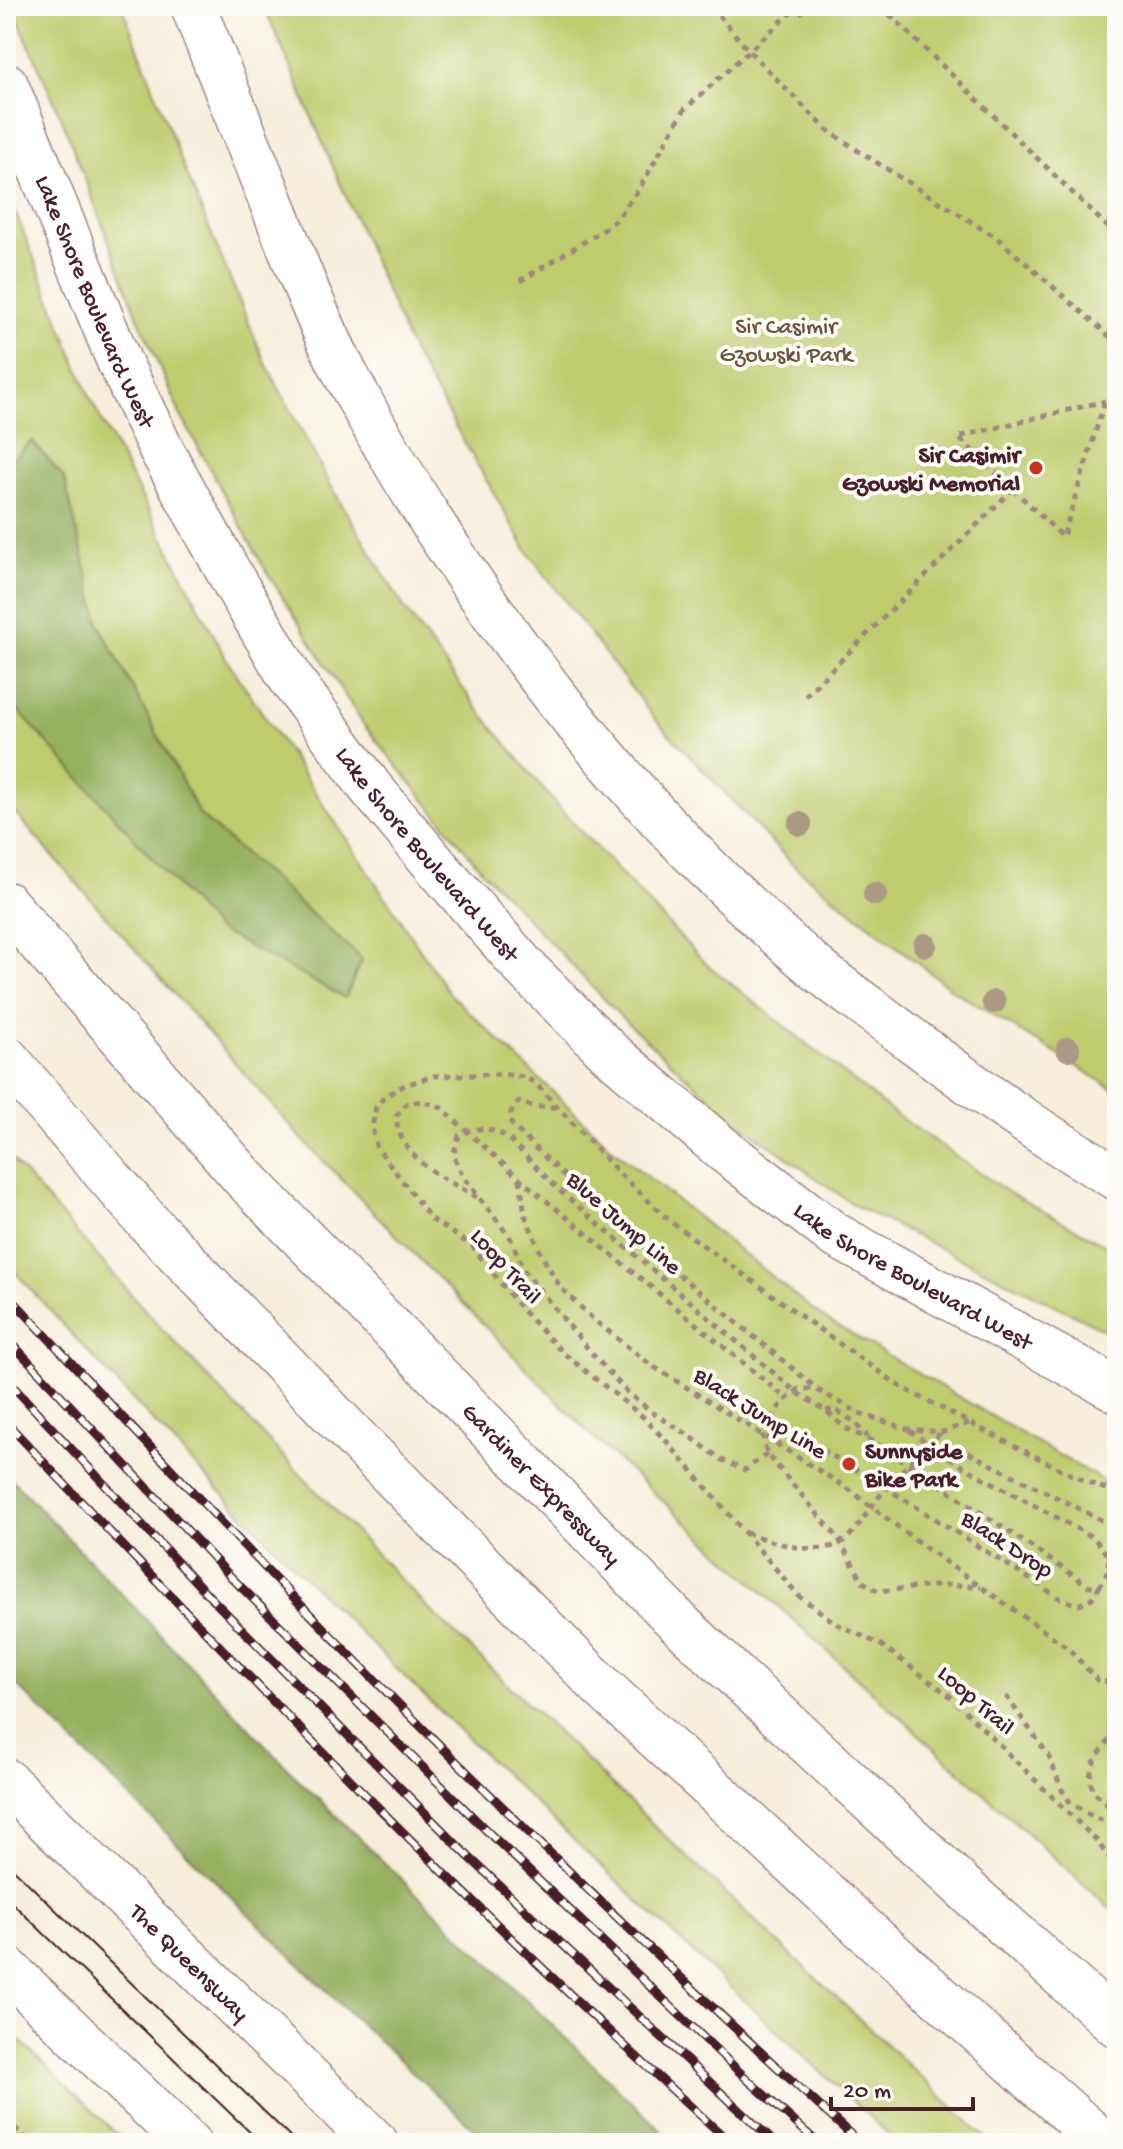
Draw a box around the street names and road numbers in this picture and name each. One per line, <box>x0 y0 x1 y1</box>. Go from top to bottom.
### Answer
street label: Lake Shore Boulevard West <box>27 172 161 435</box>
street label: Lake Shore Boulevard West <box>327 742 525 971</box>
street label: Blue Jump Line <box>558 1166 687 1283</box>
street label: Lake Shore Boulevard West <box>786 1197 1038 1360</box>
street label: Loop Trail <box>463 1223 546 1312</box>
street label: Black Jump Line <box>686 1362 832 1468</box>
street label: Gardiner Expressway <box>454 1398 626 1573</box>
street label: Black Drop <box>954 1505 1058 1586</box>
street label: Loop Trail <box>930 1660 1019 1743</box>
street label: The Queensway <box>121 1897 254 2029</box>

